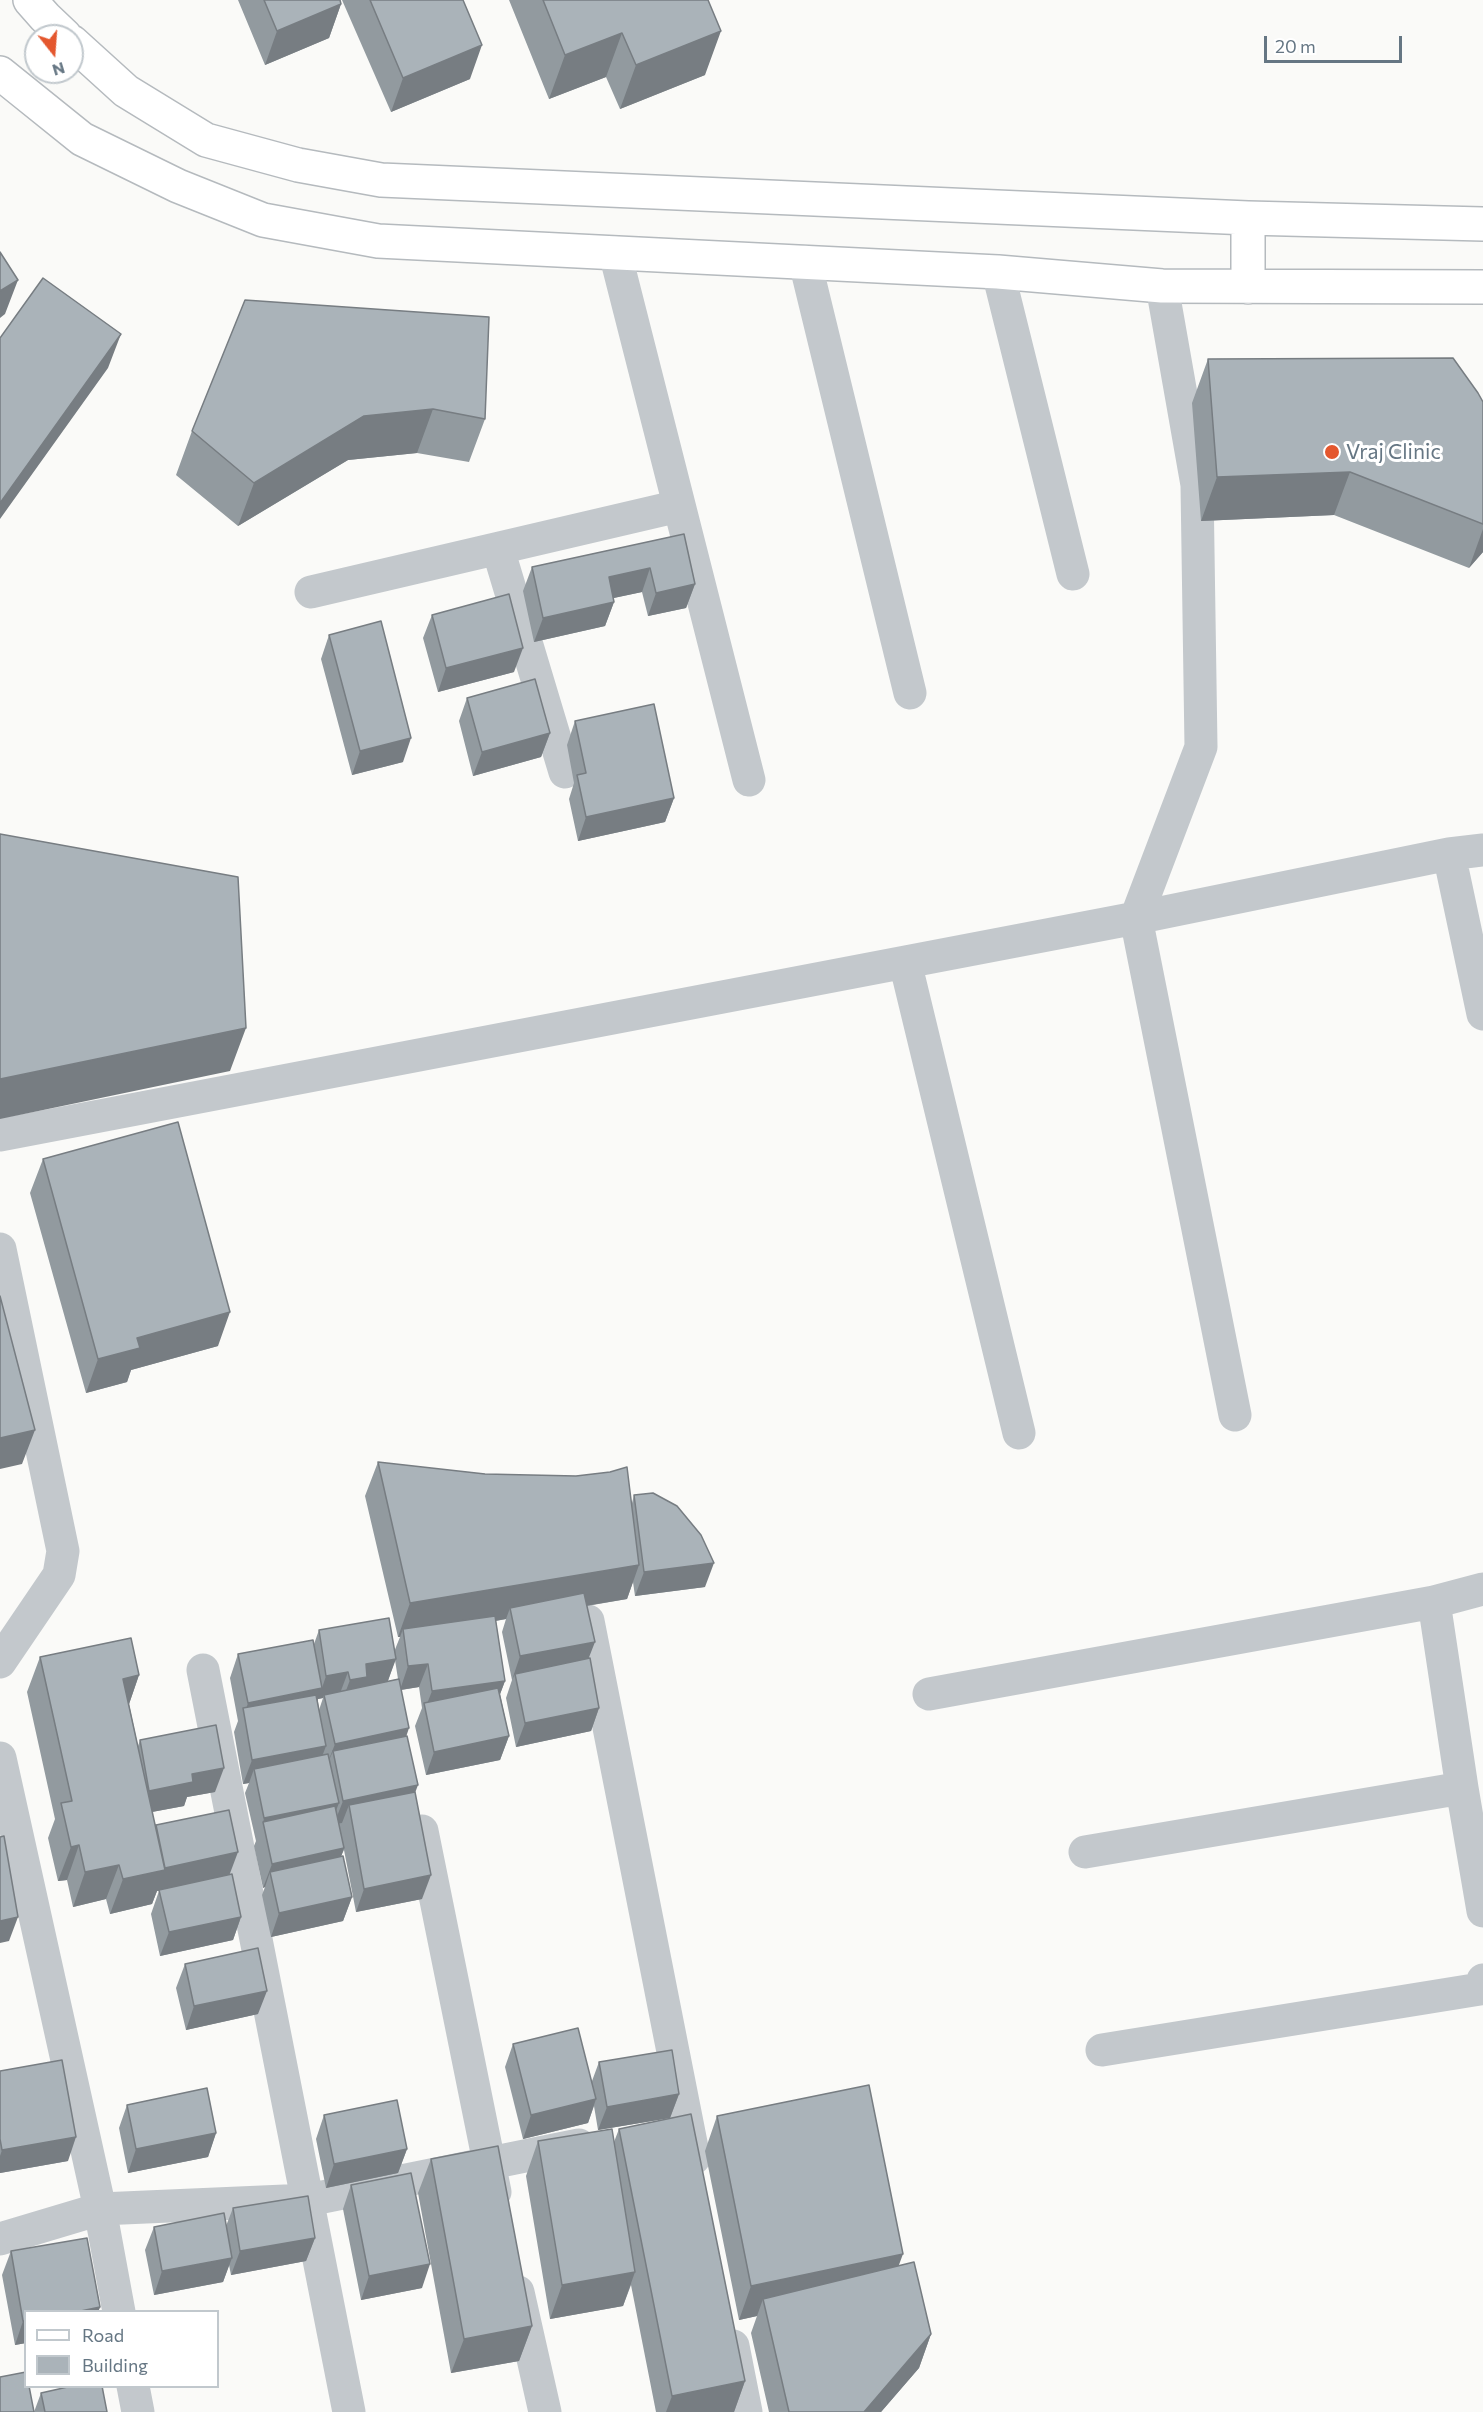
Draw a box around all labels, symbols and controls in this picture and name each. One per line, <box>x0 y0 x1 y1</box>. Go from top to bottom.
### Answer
north arrow <box>24 24 84 84</box>
scale bar <box>1267 24 1405 62</box>
text: 20 m <box>1275 35 1316 57</box>
text: N <box>50 59 67 81</box>
place label: Vraj Clinic <box>1346 439 1441 465</box>
marker: Vraj Clinic <box>1323 443 1341 461</box>
legend <box>24 2310 219 2388</box>
text: Road <box>82 2324 124 2346</box>
text: Building <box>82 2354 148 2376</box>

